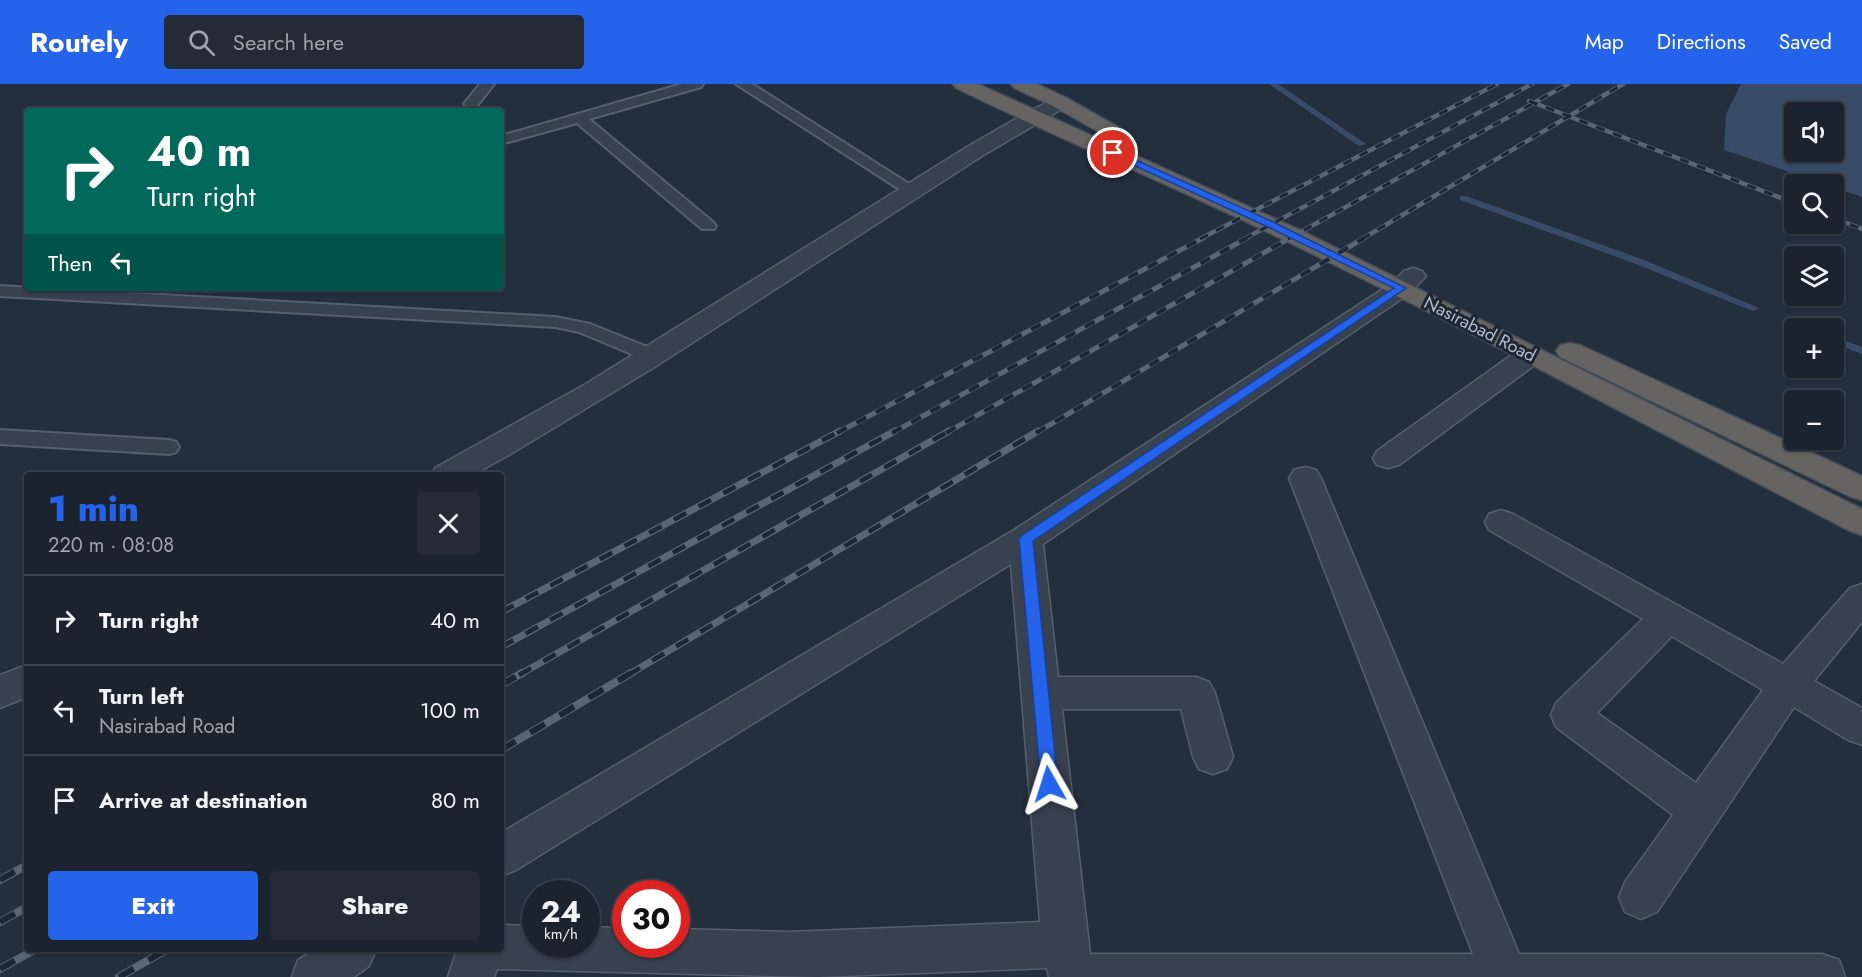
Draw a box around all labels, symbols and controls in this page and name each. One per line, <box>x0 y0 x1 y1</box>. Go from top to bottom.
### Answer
search box <box>164 15 584 69</box>
text: Routely <box>30 22 128 63</box>
icon: search <box>185 26 218 59</box>
text: Search here <box>233 26 344 58</box>
text: Map <box>1585 27 1624 57</box>
text: Directions <box>1657 27 1746 57</box>
text: Saved <box>1779 27 1832 57</box>
map controls <box>1784 102 1844 450</box>
button: sound <box>1784 102 1844 162</box>
text: 40 m <box>147 121 251 182</box>
pin <box>1087 127 1138 178</box>
icon: right <box>48 132 126 210</box>
icon: arrive <box>1096 136 1129 169</box>
button: search <box>1784 174 1844 234</box>
text: Turn right <box>147 177 255 216</box>
icon: left <box>105 246 138 279</box>
button: layers <box>1784 246 1844 306</box>
text: Then <box>48 247 93 279</box>
street label: Nasirabad Road <box>1419 290 1541 368</box>
button: + <box>1784 318 1844 378</box>
button: − <box>1784 390 1844 450</box>
text: 1 min <box>48 482 139 534</box>
button: close <box>417 492 480 555</box>
text: 220 m · 08:08 <box>48 531 174 560</box>
icon: right <box>48 604 81 637</box>
text: Turn right <box>99 604 199 636</box>
text: 40 m <box>430 604 480 636</box>
text: Turn left <box>99 680 184 712</box>
icon: left <box>48 694 81 727</box>
text: 100 m <box>420 694 480 726</box>
text: Nasirabad Road <box>99 712 235 741</box>
position arrow <box>1017 752 1081 816</box>
icon: arrive <box>48 784 81 817</box>
text: Arrive at destination <box>99 784 308 816</box>
text: 80 m <box>431 784 480 816</box>
button: Exit <box>48 871 258 940</box>
button: Share <box>270 871 480 940</box>
speed limit sign: 30 <box>612 880 690 958</box>
text: 24 <box>541 890 581 933</box>
text: km/h <box>544 923 578 945</box>

